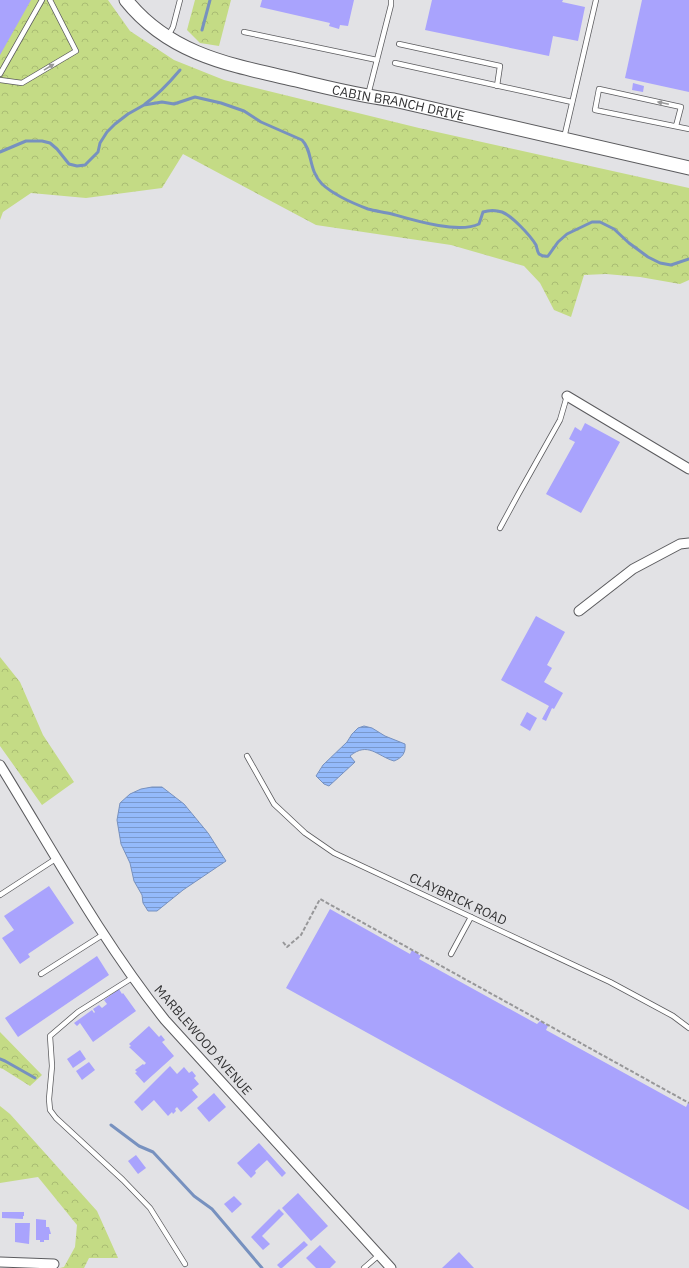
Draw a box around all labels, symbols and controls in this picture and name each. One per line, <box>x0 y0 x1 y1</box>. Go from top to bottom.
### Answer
one-way arrow <box>44 63 54 71</box>
street label: CABIN BRANCH DRIVE <box>330 80 466 125</box>
one-way arrow <box>657 99 669 105</box>
street label: CLAYBRICK ROAD <box>406 869 510 929</box>
street label: MARBLEWOOD AVENUE <box>151 981 255 1099</box>

